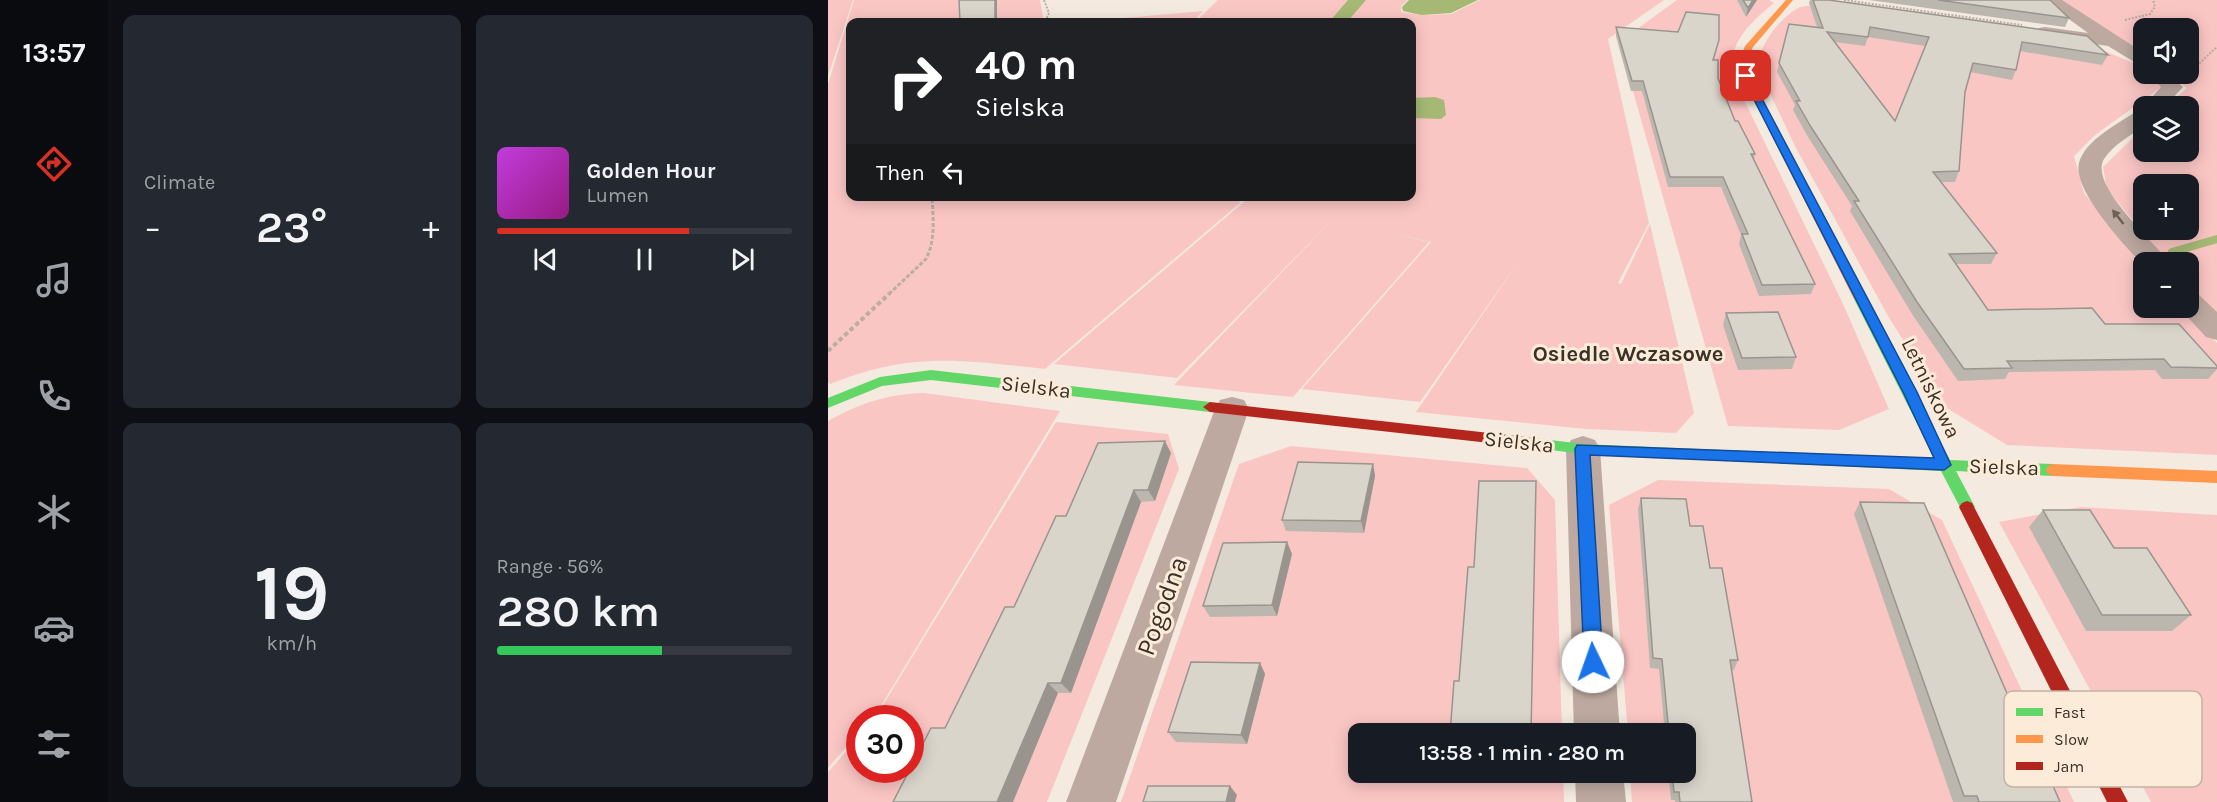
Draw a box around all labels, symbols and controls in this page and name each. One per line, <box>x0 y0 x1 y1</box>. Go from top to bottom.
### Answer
map controls <box>2133 18 2199 318</box>
button: sound <box>2133 18 2199 84</box>
text: 13:57 <box>23 37 85 69</box>
text: 40 m <box>975 40 1077 90</box>
icon: right <box>876 42 954 120</box>
pin <box>1720 50 1771 101</box>
icon: arrive <box>1729 59 1762 92</box>
text: Sielska <box>975 91 1065 123</box>
button: layers <box>2133 96 2199 162</box>
icon: directions <box>33 143 75 185</box>
icon: left <box>937 156 970 189</box>
text: Golden Hour <box>587 158 715 184</box>
text: Then <box>876 160 925 186</box>
text: Climate <box>144 171 215 194</box>
button: + <box>2133 174 2199 240</box>
text: Lumen <box>587 184 649 207</box>
text: 23° <box>256 201 327 253</box>
text: − <box>144 208 161 246</box>
text: + <box>422 208 440 246</box>
one-way arrow <box>2112 210 2124 225</box>
icon: previous <box>529 243 562 276</box>
icon: pause <box>628 243 661 276</box>
icon: next <box>726 243 759 276</box>
button: − <box>2133 252 2199 318</box>
icon: music <box>33 259 75 301</box>
street label: Letniskowa <box>1896 334 1966 442</box>
district label: Osiedle Wczasowe <box>1533 341 1723 367</box>
street label: Sielska <box>1000 371 1072 403</box>
icon: phone <box>33 375 75 417</box>
street label: Sielska <box>1483 426 1555 458</box>
street label: Sielska <box>1969 454 2039 480</box>
icon: climate <box>33 491 75 533</box>
text: 19 <box>254 547 329 639</box>
street label: Pogodna <box>1130 552 1194 660</box>
text: Range · 56% <box>497 555 604 578</box>
text: 280 km <box>497 585 660 637</box>
icon: car <box>33 607 75 649</box>
position arrow <box>1561 630 1625 694</box>
text: km/h <box>266 632 317 655</box>
legend <box>2004 691 2202 787</box>
text: Fast <box>2054 703 2085 722</box>
speed limit sign: 30 <box>846 705 924 783</box>
icon: filters <box>33 723 75 765</box>
text: Slow <box>2054 730 2089 749</box>
text: 13:58 · 1 min · 280 m <box>1419 740 1625 766</box>
text: Jam <box>2054 757 2084 776</box>

